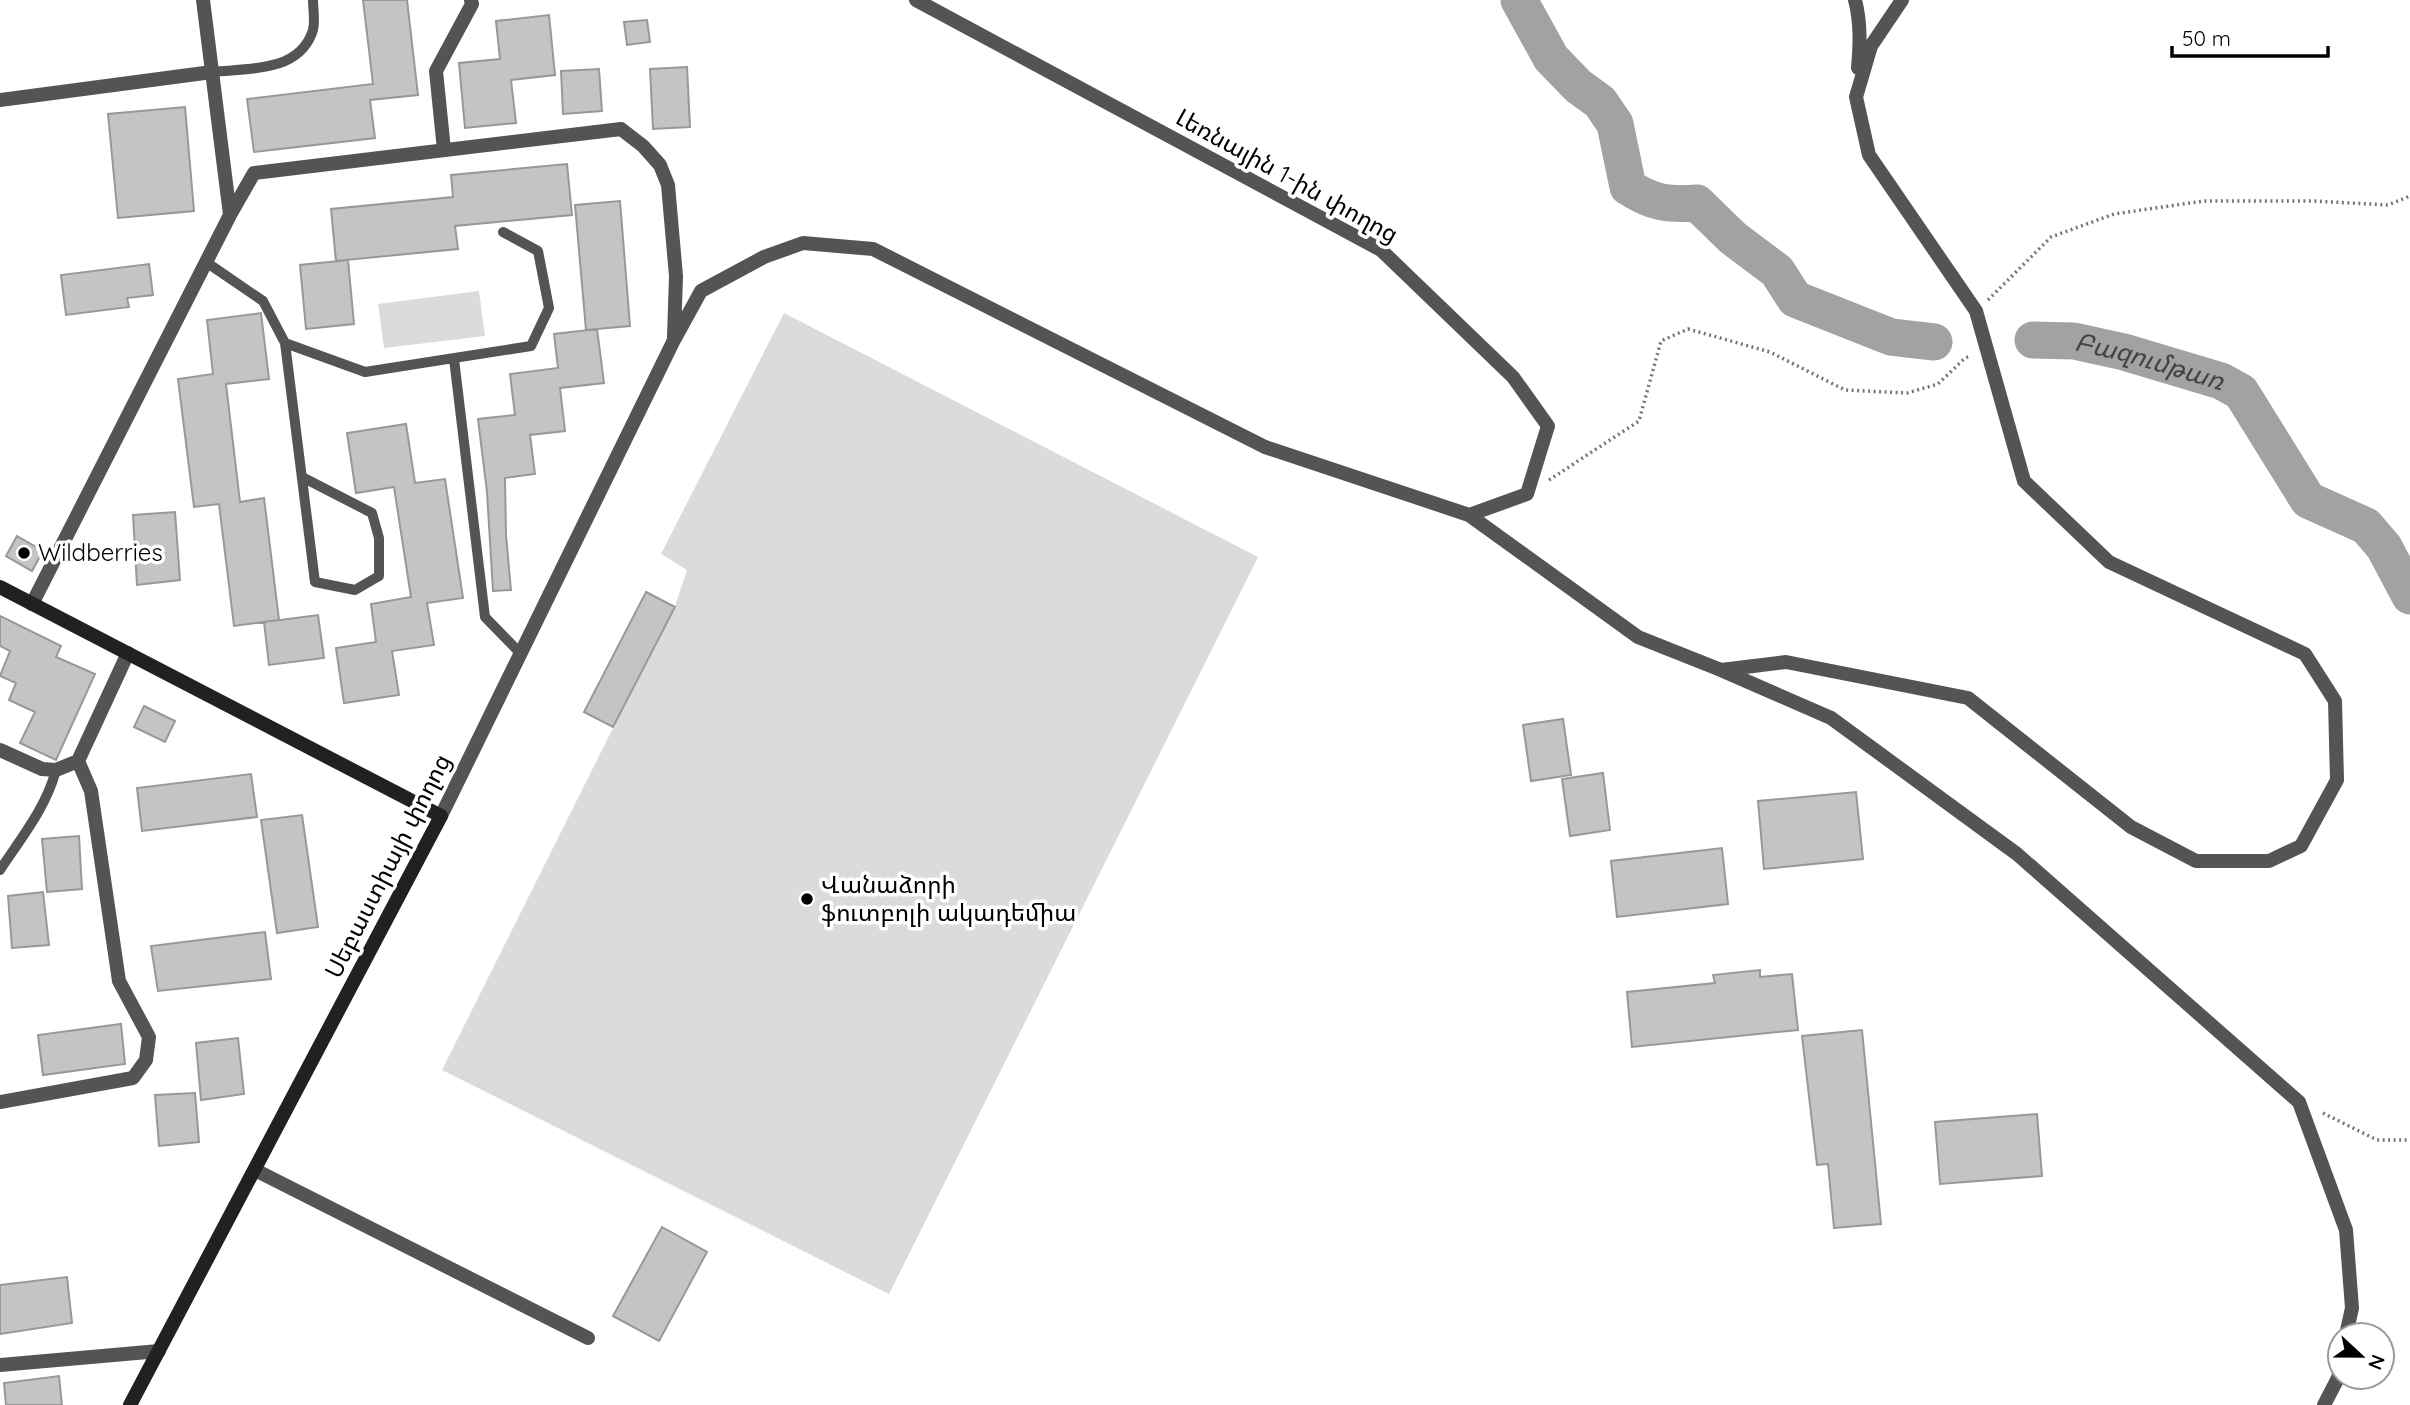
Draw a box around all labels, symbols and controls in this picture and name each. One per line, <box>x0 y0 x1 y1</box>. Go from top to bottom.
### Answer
scale bar <box>2172 14 2328 58</box>
text: 50 m <box>2182 25 2231 51</box>
street label: Լեռնային 1-ին փողոց <box>1171 101 1404 249</box>
water label: Բազումթառ <box>2072 325 2229 397</box>
place label: Wildberries <box>38 537 163 567</box>
marker: Wildberries <box>16 545 32 561</box>
street label: Սեբաստիայի փողոց <box>318 748 457 983</box>
place label: Վանաձորի ֆուտբոլի ակադեմիա <box>821 869 1076 927</box>
marker: Վանաձորի ֆուտբոլի ակադեմիա <box>799 891 815 907</box>
north arrow <box>2326 1321 2396 1391</box>
text: N <box>2363 1351 2391 1373</box>

